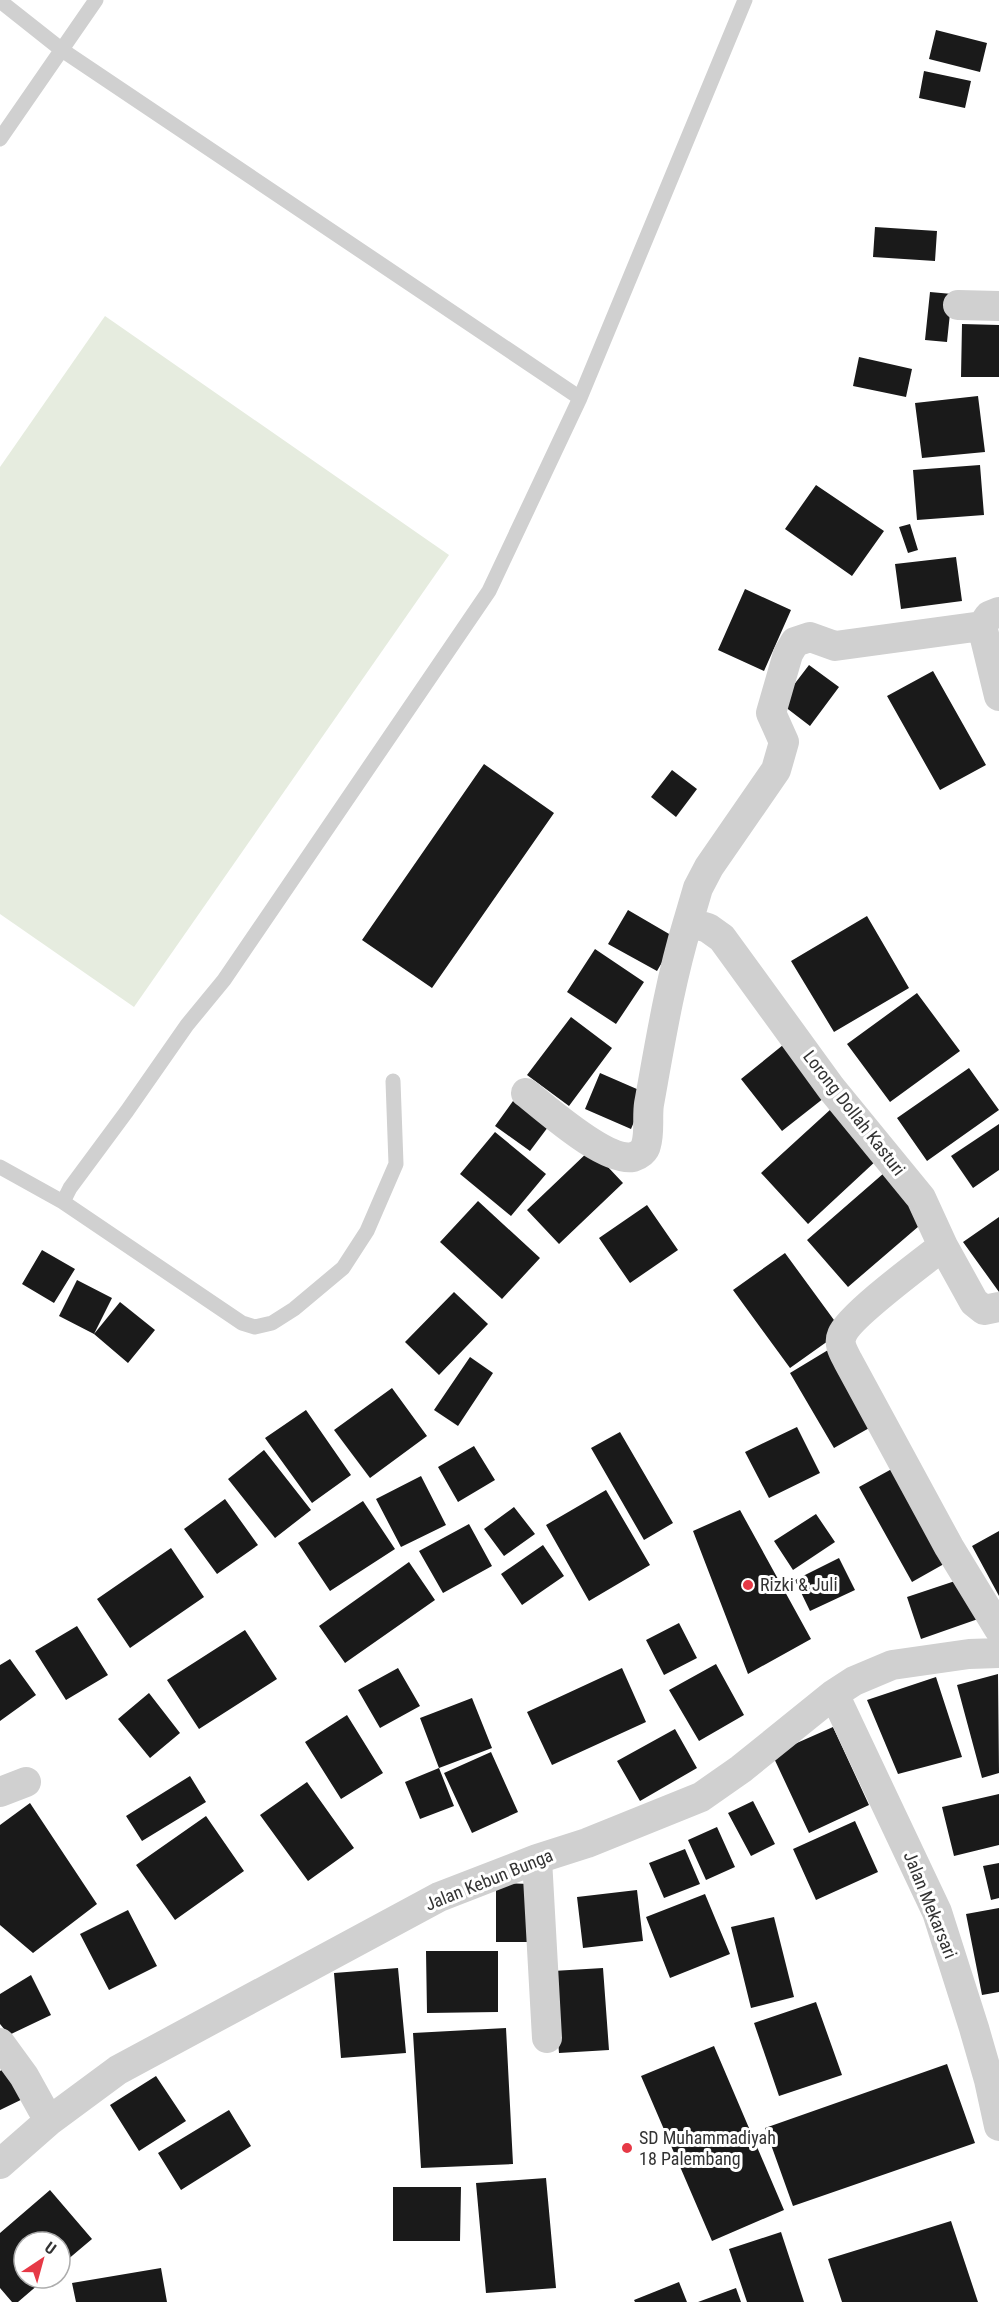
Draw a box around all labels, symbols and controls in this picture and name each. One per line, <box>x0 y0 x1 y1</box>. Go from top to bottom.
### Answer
street label: Lorong Dollah Kasturi <box>799 1046 910 1179</box>
place label: Rizki & Juli <box>760 1574 838 1595</box>
marker: Rizki & Juli <box>741 1578 755 1592</box>
street label: Jalan Kebun Bunga <box>422 1844 556 1915</box>
street label: Jalan Mekarsari <box>899 1848 961 1961</box>
place label: SD Muhammadiyah 18 Palembang <box>639 2127 776 2169</box>
marker: SD Muhammadiyah 18 Palembang <box>620 2141 634 2155</box>
north arrow <box>12 2230 72 2290</box>
text: U <box>41 2238 60 2259</box>

